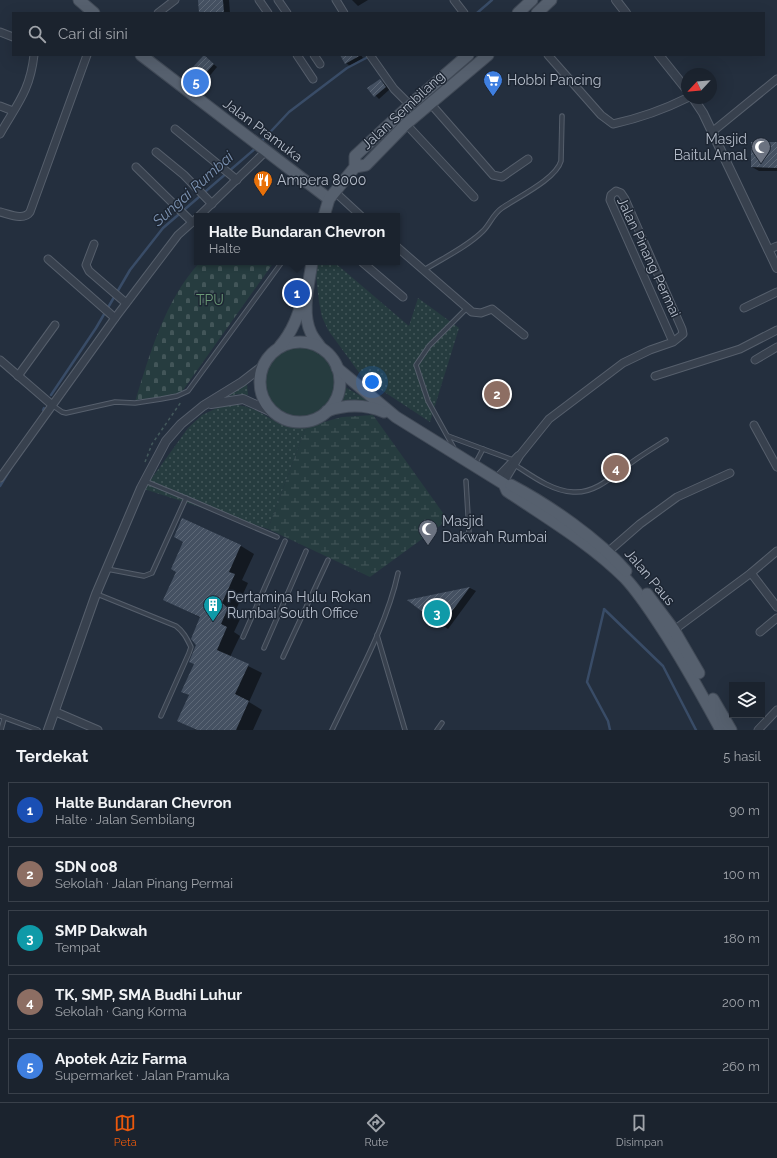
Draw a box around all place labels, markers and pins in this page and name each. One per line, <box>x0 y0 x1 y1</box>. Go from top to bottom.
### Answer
pin: 5 <box>183 67 209 97</box>
supermarket icon: Hobbi Pancing <box>482 69 504 97</box>
place label: Hobbi Pancing <box>507 72 601 88</box>
place label: Masjid Baitul Amal <box>674 131 747 163</box>
mosque icon: Masjid Baitul Amal <box>750 136 772 164</box>
restaurant icon: Ampera 8000 <box>252 169 274 197</box>
place label: Ampera 8000 <box>277 172 366 188</box>
pin: 1 <box>284 278 310 308</box>
pin: 2 <box>484 379 510 409</box>
pin: 4 <box>603 453 629 483</box>
place label: Masjid Dakwah Rumbai <box>442 513 547 545</box>
mosque icon: Masjid Dakwah Rumbai <box>417 518 439 546</box>
place label: Pertamina Hulu Rokan Rumbai South Office <box>227 589 371 621</box>
building icon: Pertamina Hulu Rokan Rumbai South Office <box>202 594 224 622</box>
pin: 3 <box>424 598 450 628</box>

